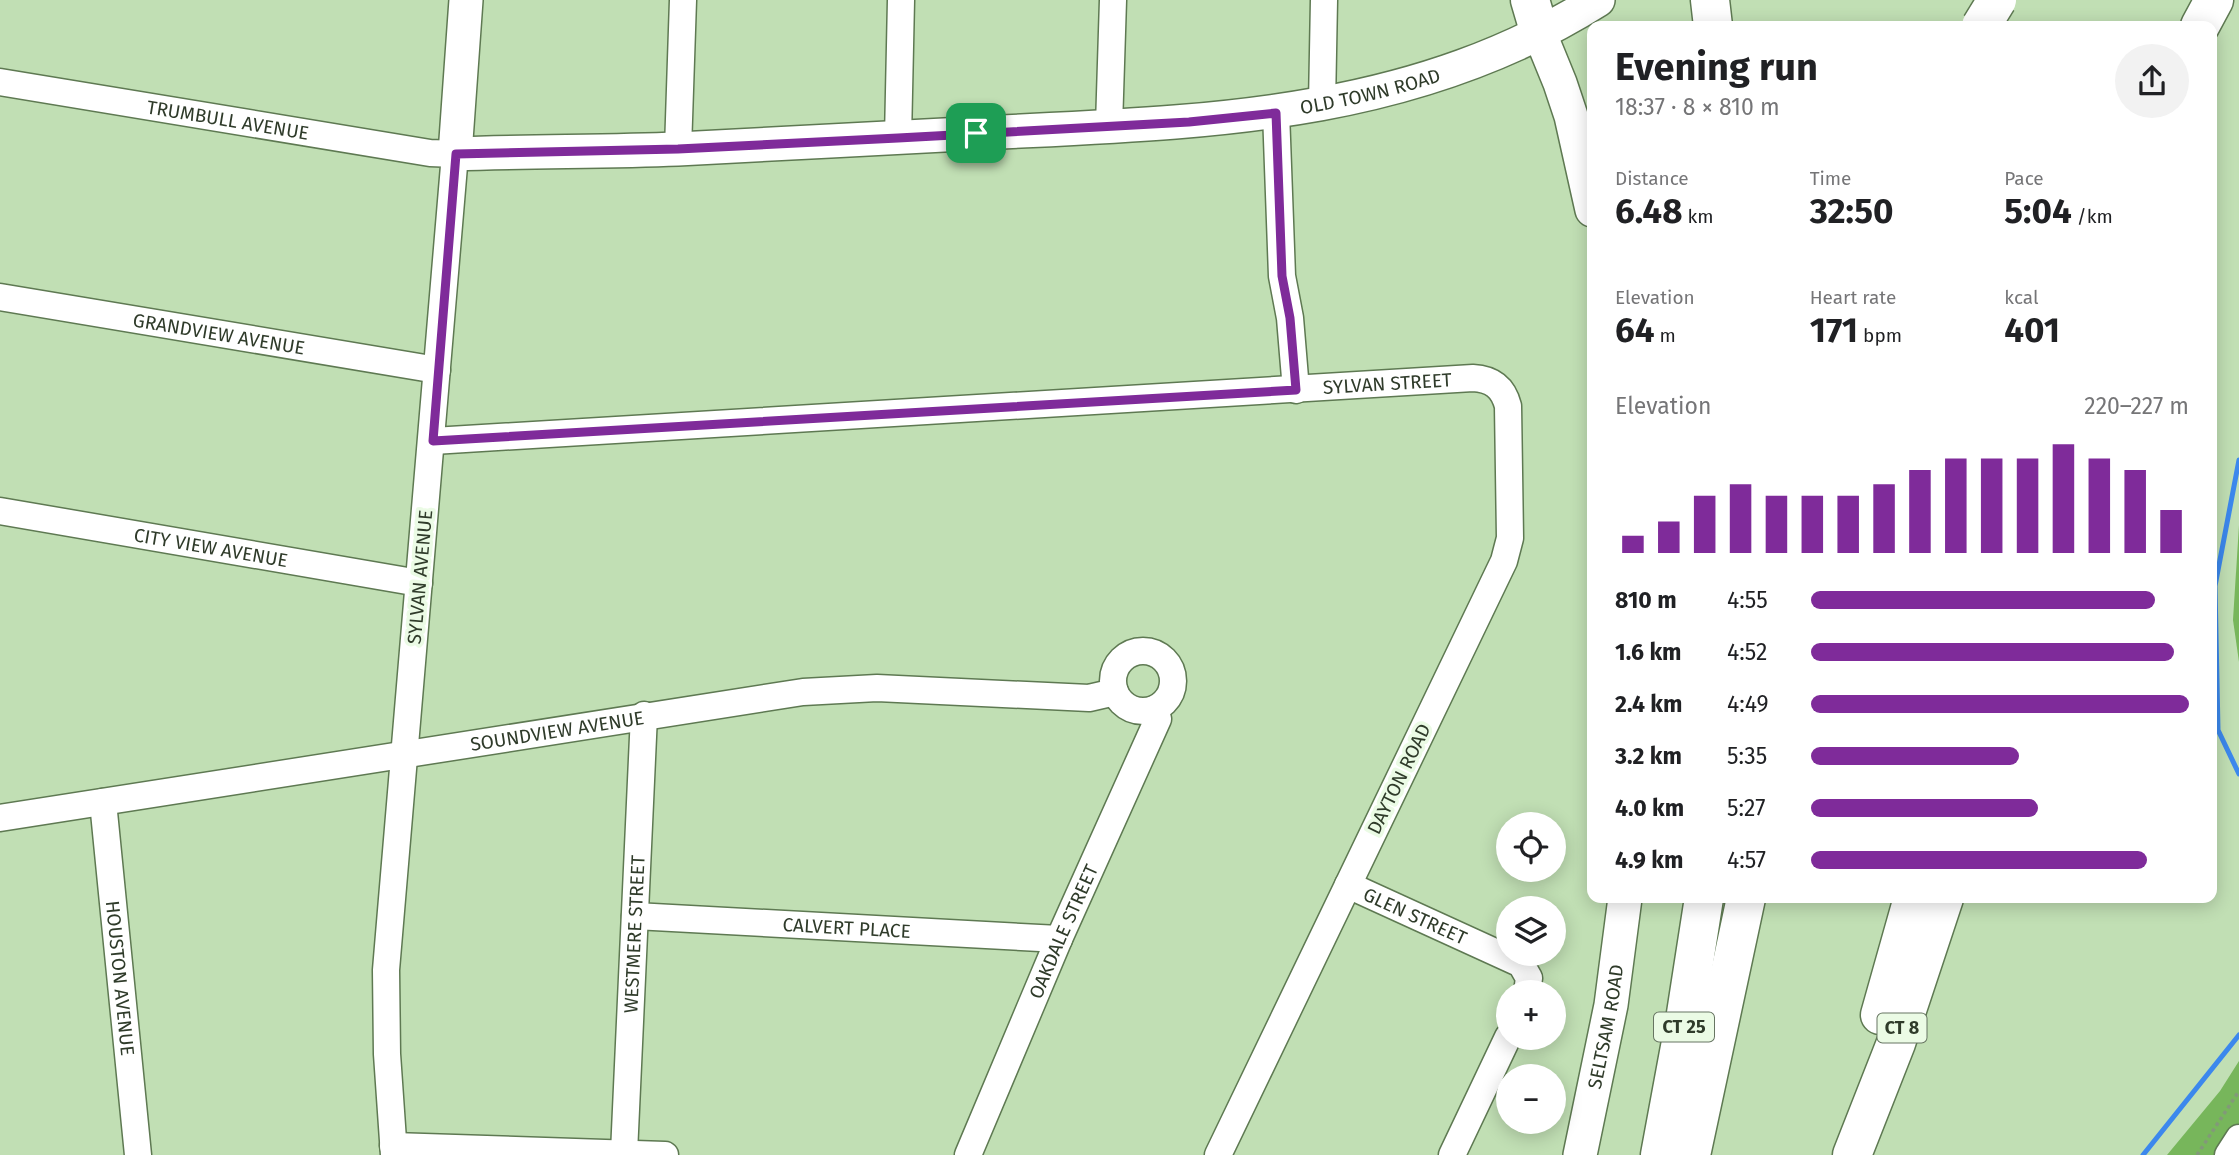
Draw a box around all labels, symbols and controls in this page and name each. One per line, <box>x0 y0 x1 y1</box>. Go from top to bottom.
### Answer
text: Evening run <box>1615 44 1818 90</box>
button: share <box>2115 44 2189 118</box>
street label: OLD TOWN ROAD <box>1298 63 1443 119</box>
text: 18:37 · 8 × 810 m <box>1615 93 1780 121</box>
street label: TRUMBULL AVENUE <box>145 95 311 144</box>
pin <box>946 103 1006 163</box>
icon: arrive <box>957 114 995 152</box>
text: Distance <box>1615 167 1689 190</box>
text: Time <box>1810 167 1851 190</box>
text: Pace <box>2004 167 2044 190</box>
text: 6.48 <box>1615 190 1682 232</box>
text: 32:50 <box>1810 190 1894 232</box>
text: 5:04 <box>2004 190 2072 232</box>
text: km <box>1682 205 1714 228</box>
text: /km <box>2072 205 2113 228</box>
text: Elevation <box>1615 286 1695 309</box>
text: Heart rate <box>1810 286 1896 309</box>
text: kcal <box>2004 286 2039 309</box>
street label: GRANDVIEW AVENUE <box>131 308 307 359</box>
text: 64 <box>1615 309 1655 351</box>
text: 171 <box>1810 309 1858 351</box>
text: 401 <box>2004 309 2060 351</box>
text: m <box>1655 324 1676 347</box>
text: bpm <box>1858 324 1902 347</box>
street label: SYLVAN STREET <box>1322 368 1453 399</box>
text: Elevation <box>1615 392 1711 420</box>
text: 220–227 m <box>2084 392 2189 420</box>
street label: SYLVAN AVENUE <box>403 509 437 645</box>
street label: CITY VIEW AVENUE <box>132 523 290 572</box>
text: 810 m <box>1615 586 1677 614</box>
text: 4:55 <box>1727 586 1768 614</box>
text: 1.6 km <box>1615 638 1682 666</box>
text: 4:52 <box>1727 638 1767 666</box>
text: 2.4 km <box>1615 690 1682 718</box>
text: 4:49 <box>1727 690 1769 718</box>
street label: SOUNDVIEW AVENUE <box>469 706 646 756</box>
street label: DAYTON ROAD <box>1362 720 1436 838</box>
text: 3.2 km <box>1615 742 1682 770</box>
text: 5:35 <box>1727 742 1767 770</box>
text: 4.0 km <box>1615 794 1684 822</box>
text: 5:27 <box>1727 794 1765 822</box>
map controls <box>1496 812 1566 1134</box>
button: locate <box>1496 812 1566 882</box>
text: 4.9 km <box>1615 846 1683 874</box>
text: 4:57 <box>1727 846 1766 874</box>
street label: WESTMERE STREET <box>619 855 649 1014</box>
street label: OAKDALE STREET <box>1024 861 1103 1002</box>
street label: GLEN STREET <box>1360 882 1471 949</box>
button: layers <box>1496 896 1566 966</box>
street label: HOUSTON AVENUE <box>101 899 140 1057</box>
street label: CALVERT PLACE <box>782 913 911 942</box>
street label: SELTSAM ROAD <box>1582 963 1628 1091</box>
button: + <box>1496 980 1566 1050</box>
road number: CT 25 <box>1654 1012 1714 1042</box>
road number: CT 8 <box>1878 1014 1926 1042</box>
button: − <box>1496 1064 1566 1134</box>

